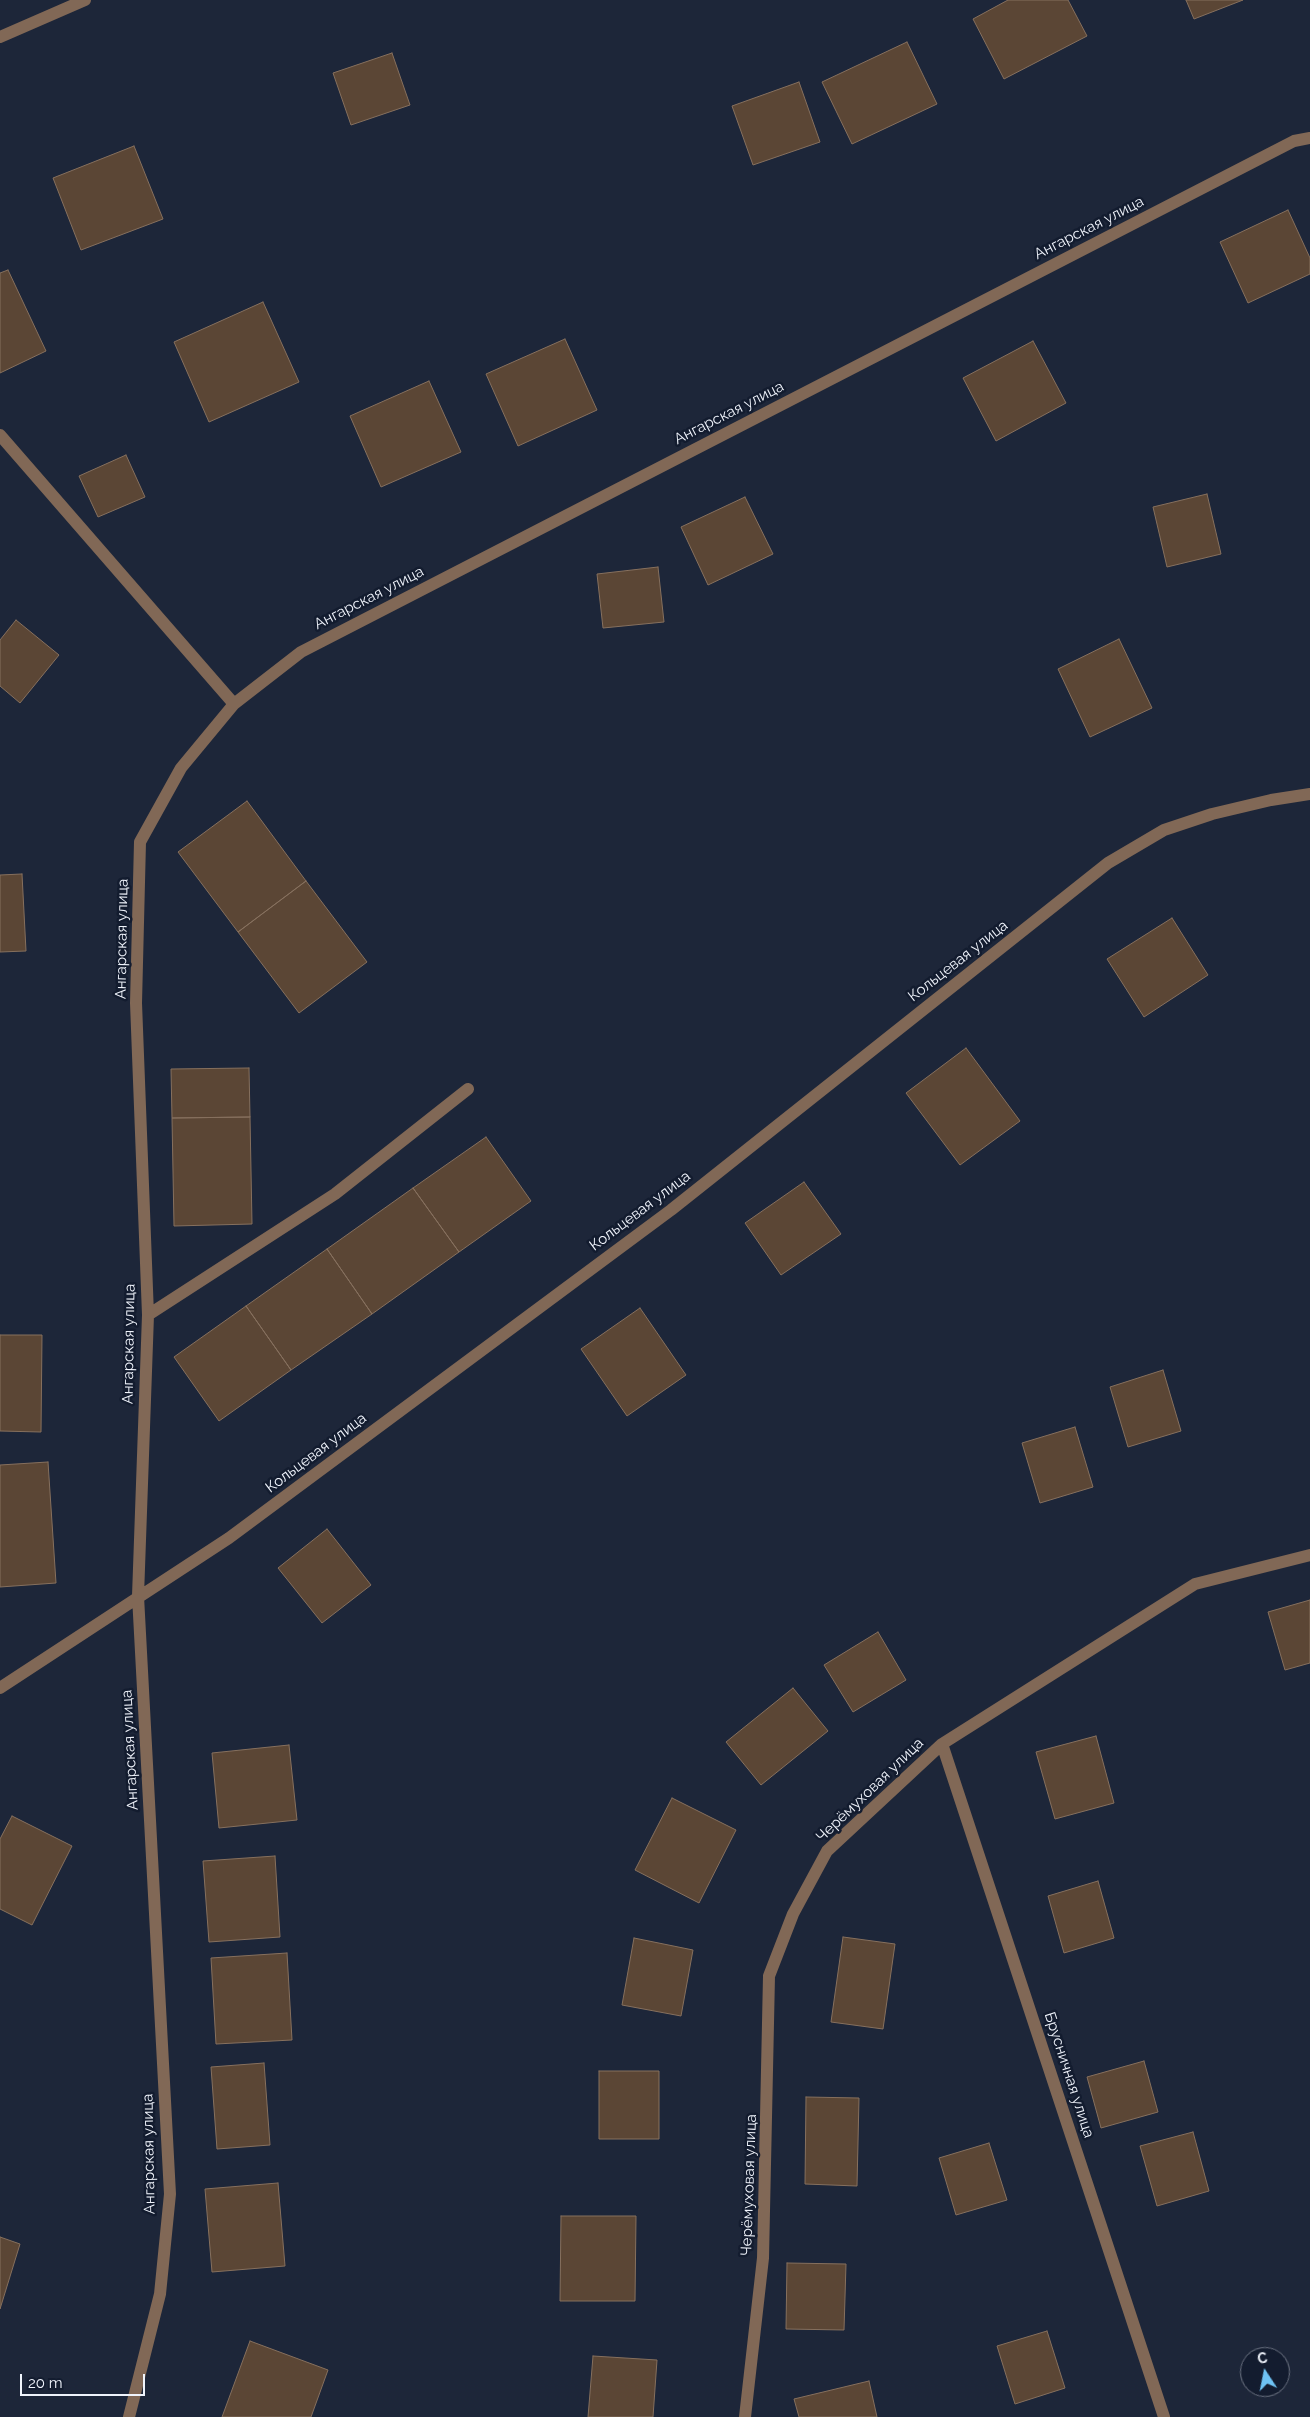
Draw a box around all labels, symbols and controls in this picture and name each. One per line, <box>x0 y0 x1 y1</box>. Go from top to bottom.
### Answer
street label: Ангарская улица <box>1031 193 1147 263</box>
street label: Ангарская улица <box>671 378 787 448</box>
street label: Ангарская улица <box>311 563 427 633</box>
street label: Ангарская улица <box>112 879 132 999</box>
street label: Кольцевая улица <box>905 916 1011 1006</box>
street label: Кольцевая улица <box>586 1167 694 1255</box>
street label: Ангарская улица <box>119 1284 139 1404</box>
street label: Кольцевая улица <box>262 1409 370 1497</box>
street label: Ангарская улица <box>118 1689 142 1811</box>
street label: Черёмуховая улица <box>813 1734 927 1846</box>
street label: Брусничная улица <box>1040 2010 1098 2140</box>
street label: Ангарская улица <box>139 2094 159 2214</box>
street label: Черёмуховая улица <box>738 2114 760 2256</box>
north arrow <box>1240 2347 1290 2397</box>
text: С <box>1256 2349 1269 2367</box>
scale bar <box>22 2364 148 2396</box>
text: 20 m <box>28 2374 63 2392</box>

